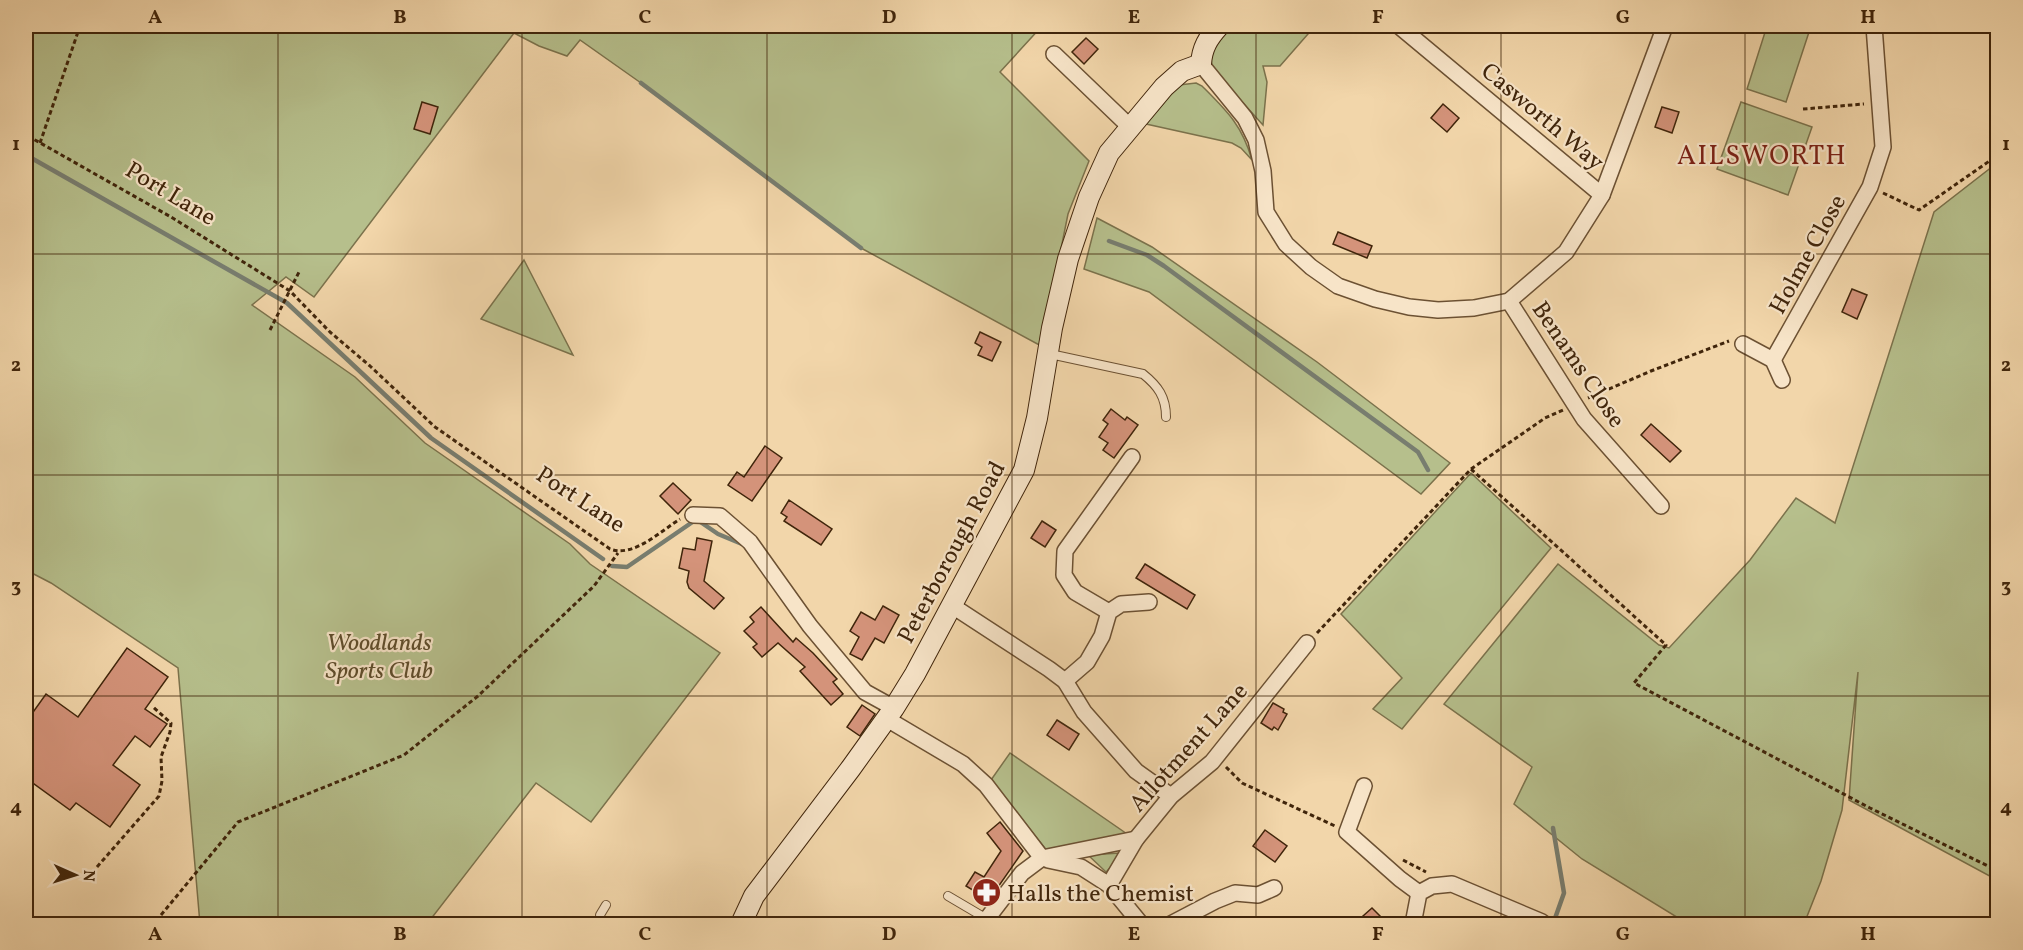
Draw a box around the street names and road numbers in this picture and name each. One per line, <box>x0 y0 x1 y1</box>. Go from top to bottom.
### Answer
street label: Casworth Way <box>1473 56 1611 179</box>
street label: Port Lane <box>118 154 222 235</box>
street label: Holme Close <box>1762 189 1856 321</box>
street label: Benams Close <box>1522 295 1632 435</box>
street label: Peterborough Road <box>890 456 1015 650</box>
street label: Port Lane <box>528 459 631 542</box>
street label: Allotment Lane <box>1122 676 1257 821</box>

